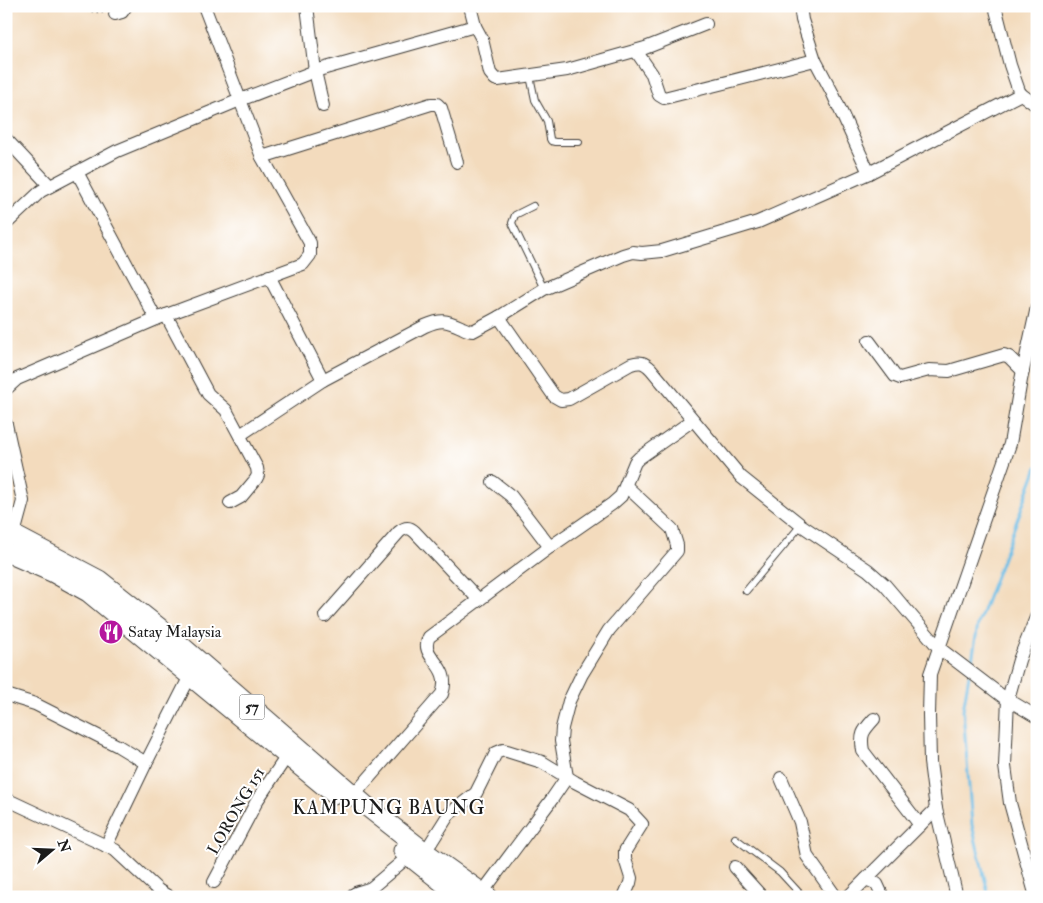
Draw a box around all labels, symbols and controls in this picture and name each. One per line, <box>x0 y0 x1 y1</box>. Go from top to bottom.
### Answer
restaurant icon: Satay Malaysia <box>98 619 124 645</box>
place label: Satay Malaysia <box>128 622 222 642</box>
road number: 57 <box>240 694 264 720</box>
street label: LORONG 151 <box>203 764 269 858</box>
district label: KAMPUNG BAUNG <box>292 796 486 820</box>
north arrow <box>28 826 78 876</box>
text: N <box>53 836 74 855</box>

